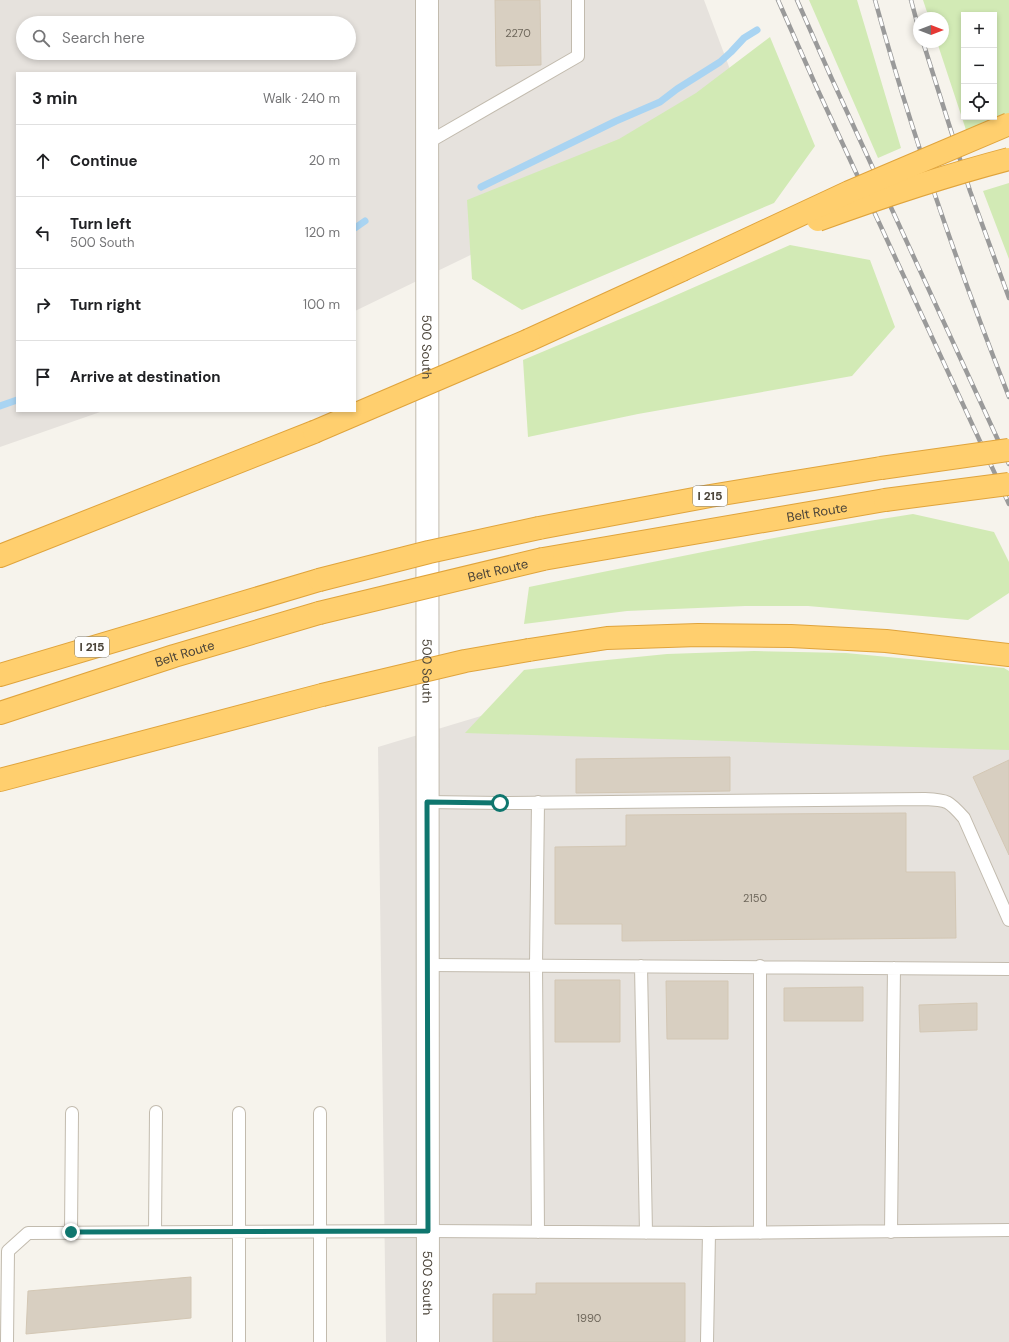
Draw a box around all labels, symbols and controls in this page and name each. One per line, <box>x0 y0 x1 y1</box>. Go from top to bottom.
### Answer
north arrow <box>913 12 949 48</box>
map controls <box>961 12 997 120</box>
button: + <box>961 12 997 48</box>
search box <box>16 16 356 60</box>
house number: 2270 <box>505 26 531 40</box>
icon: search <box>30 27 52 49</box>
text: Search here <box>62 28 145 48</box>
button: − <box>961 48 997 84</box>
button: locate <box>961 84 997 120</box>
text: 3 min <box>32 87 77 109</box>
text: Walk · 240 m <box>263 90 340 107</box>
icon: ahead <box>32 150 54 172</box>
text: Continue <box>70 151 138 171</box>
text: 20 m <box>309 152 340 169</box>
text: Turn left <box>70 214 131 234</box>
icon: left <box>32 222 54 244</box>
text: 120 m <box>305 224 340 241</box>
text: 500 South <box>70 234 134 251</box>
icon: right <box>32 294 54 316</box>
text: Turn right <box>70 295 141 315</box>
text: 100 m <box>303 296 340 313</box>
street label: 500 South <box>419 315 436 379</box>
icon: arrive <box>32 366 54 388</box>
text: Arrive at destination <box>70 367 221 387</box>
road number: I 215 <box>693 486 727 506</box>
street label: Belt Route <box>785 498 849 525</box>
street label: Belt Route <box>466 554 530 585</box>
street label: Belt Route <box>152 636 216 670</box>
road number: I 215 <box>75 637 109 657</box>
street label: 500 South <box>419 639 436 703</box>
route start <box>491 794 509 812</box>
house number: 2150 <box>743 891 767 905</box>
route end <box>62 1223 80 1241</box>
street label: 500 South <box>419 1251 436 1315</box>
house number: 1990 <box>577 1311 601 1325</box>

